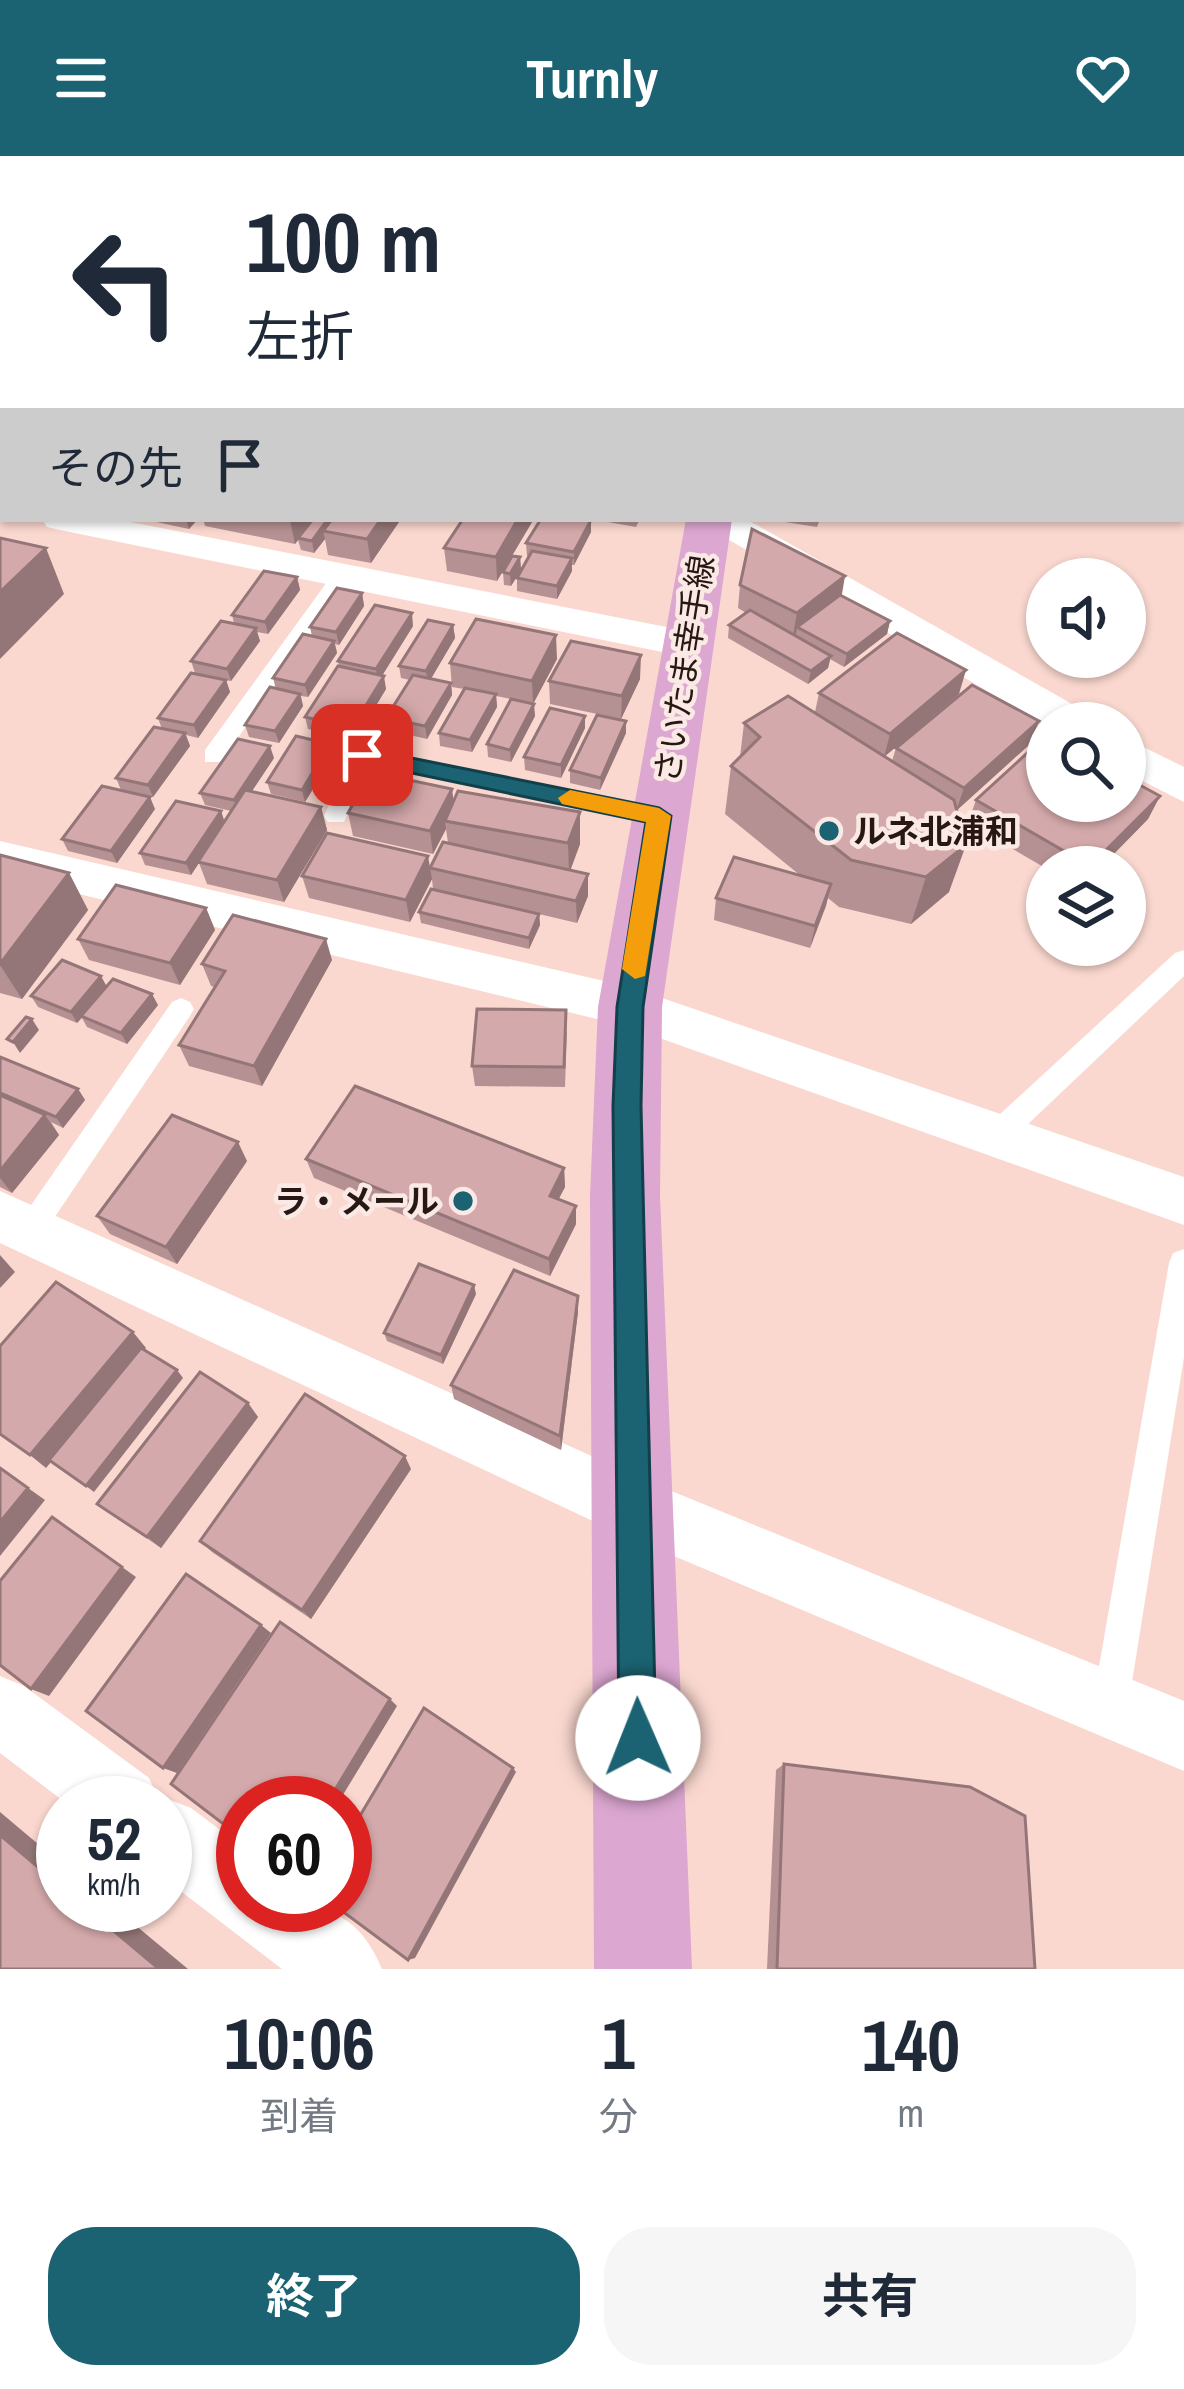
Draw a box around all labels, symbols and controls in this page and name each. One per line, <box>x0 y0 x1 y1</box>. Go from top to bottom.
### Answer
text: Turnly <box>526 42 658 115</box>
icon: menu <box>48 45 114 111</box>
icon: heart <box>1070 45 1136 111</box>
text: 100 m <box>246 185 441 298</box>
icon: left <box>48 204 204 360</box>
text: 左折 <box>246 300 354 373</box>
icon: arrive <box>207 432 273 498</box>
text: その先 <box>48 437 183 498</box>
street label: さいたま幸手線 <box>644 552 724 786</box>
map controls <box>1026 558 1146 966</box>
button: sound <box>1026 558 1146 678</box>
button: search <box>1026 702 1146 822</box>
pin <box>311 704 413 806</box>
icon: arrive <box>329 722 395 788</box>
place label: ルネ北浦和 <box>853 809 1018 853</box>
marker: ルネ北浦和 <box>816 818 842 844</box>
button: layers <box>1026 846 1146 966</box>
place label: ラ・メール <box>274 1179 439 1223</box>
marker: ラ・メール <box>450 1188 476 1214</box>
position arrow <box>575 1675 701 1801</box>
speed limit sign: 60 <box>216 1776 372 1932</box>
text: 52 <box>87 1798 141 1879</box>
text: km/h <box>87 1864 141 1904</box>
text: 10:06 <box>224 1994 375 2091</box>
text: 1 <box>602 1994 635 2091</box>
text: 140 <box>862 1996 960 2093</box>
text: m <box>898 2087 924 2139</box>
text: 到着 <box>260 2090 338 2142</box>
text: 分 <box>599 2090 638 2142</box>
button: 終了 <box>48 2227 580 2365</box>
button: 共有 <box>604 2227 1136 2365</box>

